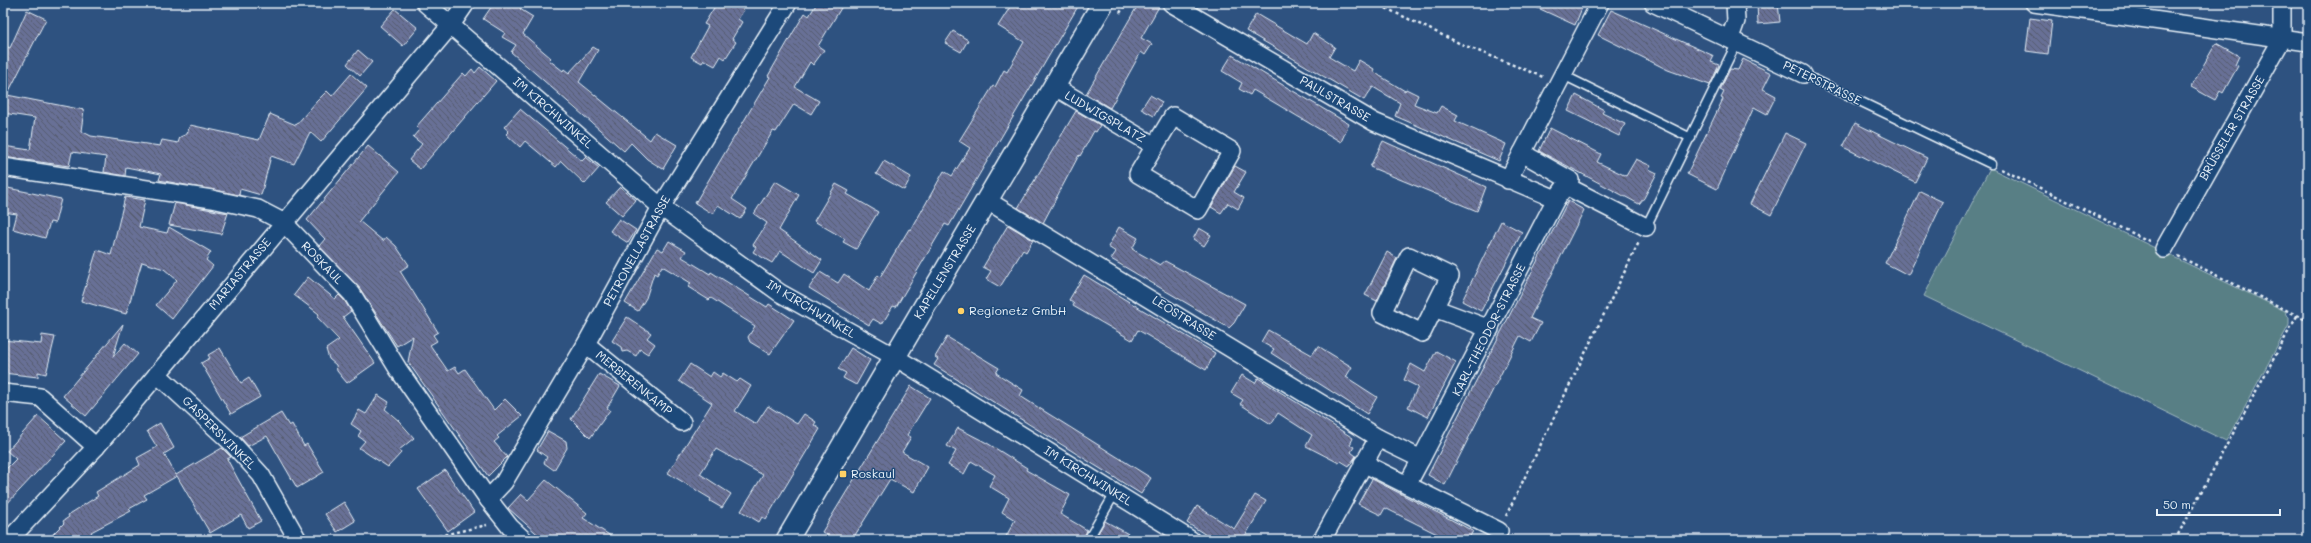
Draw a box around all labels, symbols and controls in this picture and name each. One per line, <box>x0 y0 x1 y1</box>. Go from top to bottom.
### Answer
street label: PETERSTRASSE <box>1781 56 1864 108</box>
street label: PAULSTRASSE <box>1297 71 1374 125</box>
street label: BRÜSSELER STRASSE <box>2195 72 2268 183</box>
street label: IM KIRCHWINKEL <box>510 73 598 152</box>
street label: LUDWIGSPLATZ <box>1062 87 1149 146</box>
street label: PETRONELLASTRASSE <box>599 192 673 309</box>
street label: KAPELLENSTRASSE <box>909 221 979 322</box>
street label: MARIASTRASSE <box>205 234 274 313</box>
street label: ROSKAUL <box>298 237 348 288</box>
street label: KARL-THEODOR-STRASSE <box>1448 260 1529 398</box>
street label: IM KIRCHWINKEL <box>764 275 860 341</box>
street label: LEOSTRASSE <box>1150 291 1220 343</box>
place label: Regionetz GmbH <box>969 302 1066 318</box>
marker: Regionetz GmbH <box>956 306 966 316</box>
street label: MERBERENKAMP <box>593 346 676 418</box>
street label: GASPERSWINKEL <box>179 392 260 473</box>
street label: IM KIRCHWINKEL <box>1041 442 1136 509</box>
place label: Roskaul <box>851 465 895 481</box>
marker: Roskaul <box>838 469 848 479</box>
scale bar <box>2157 491 2280 517</box>
text: 50 m <box>2163 496 2191 512</box>

